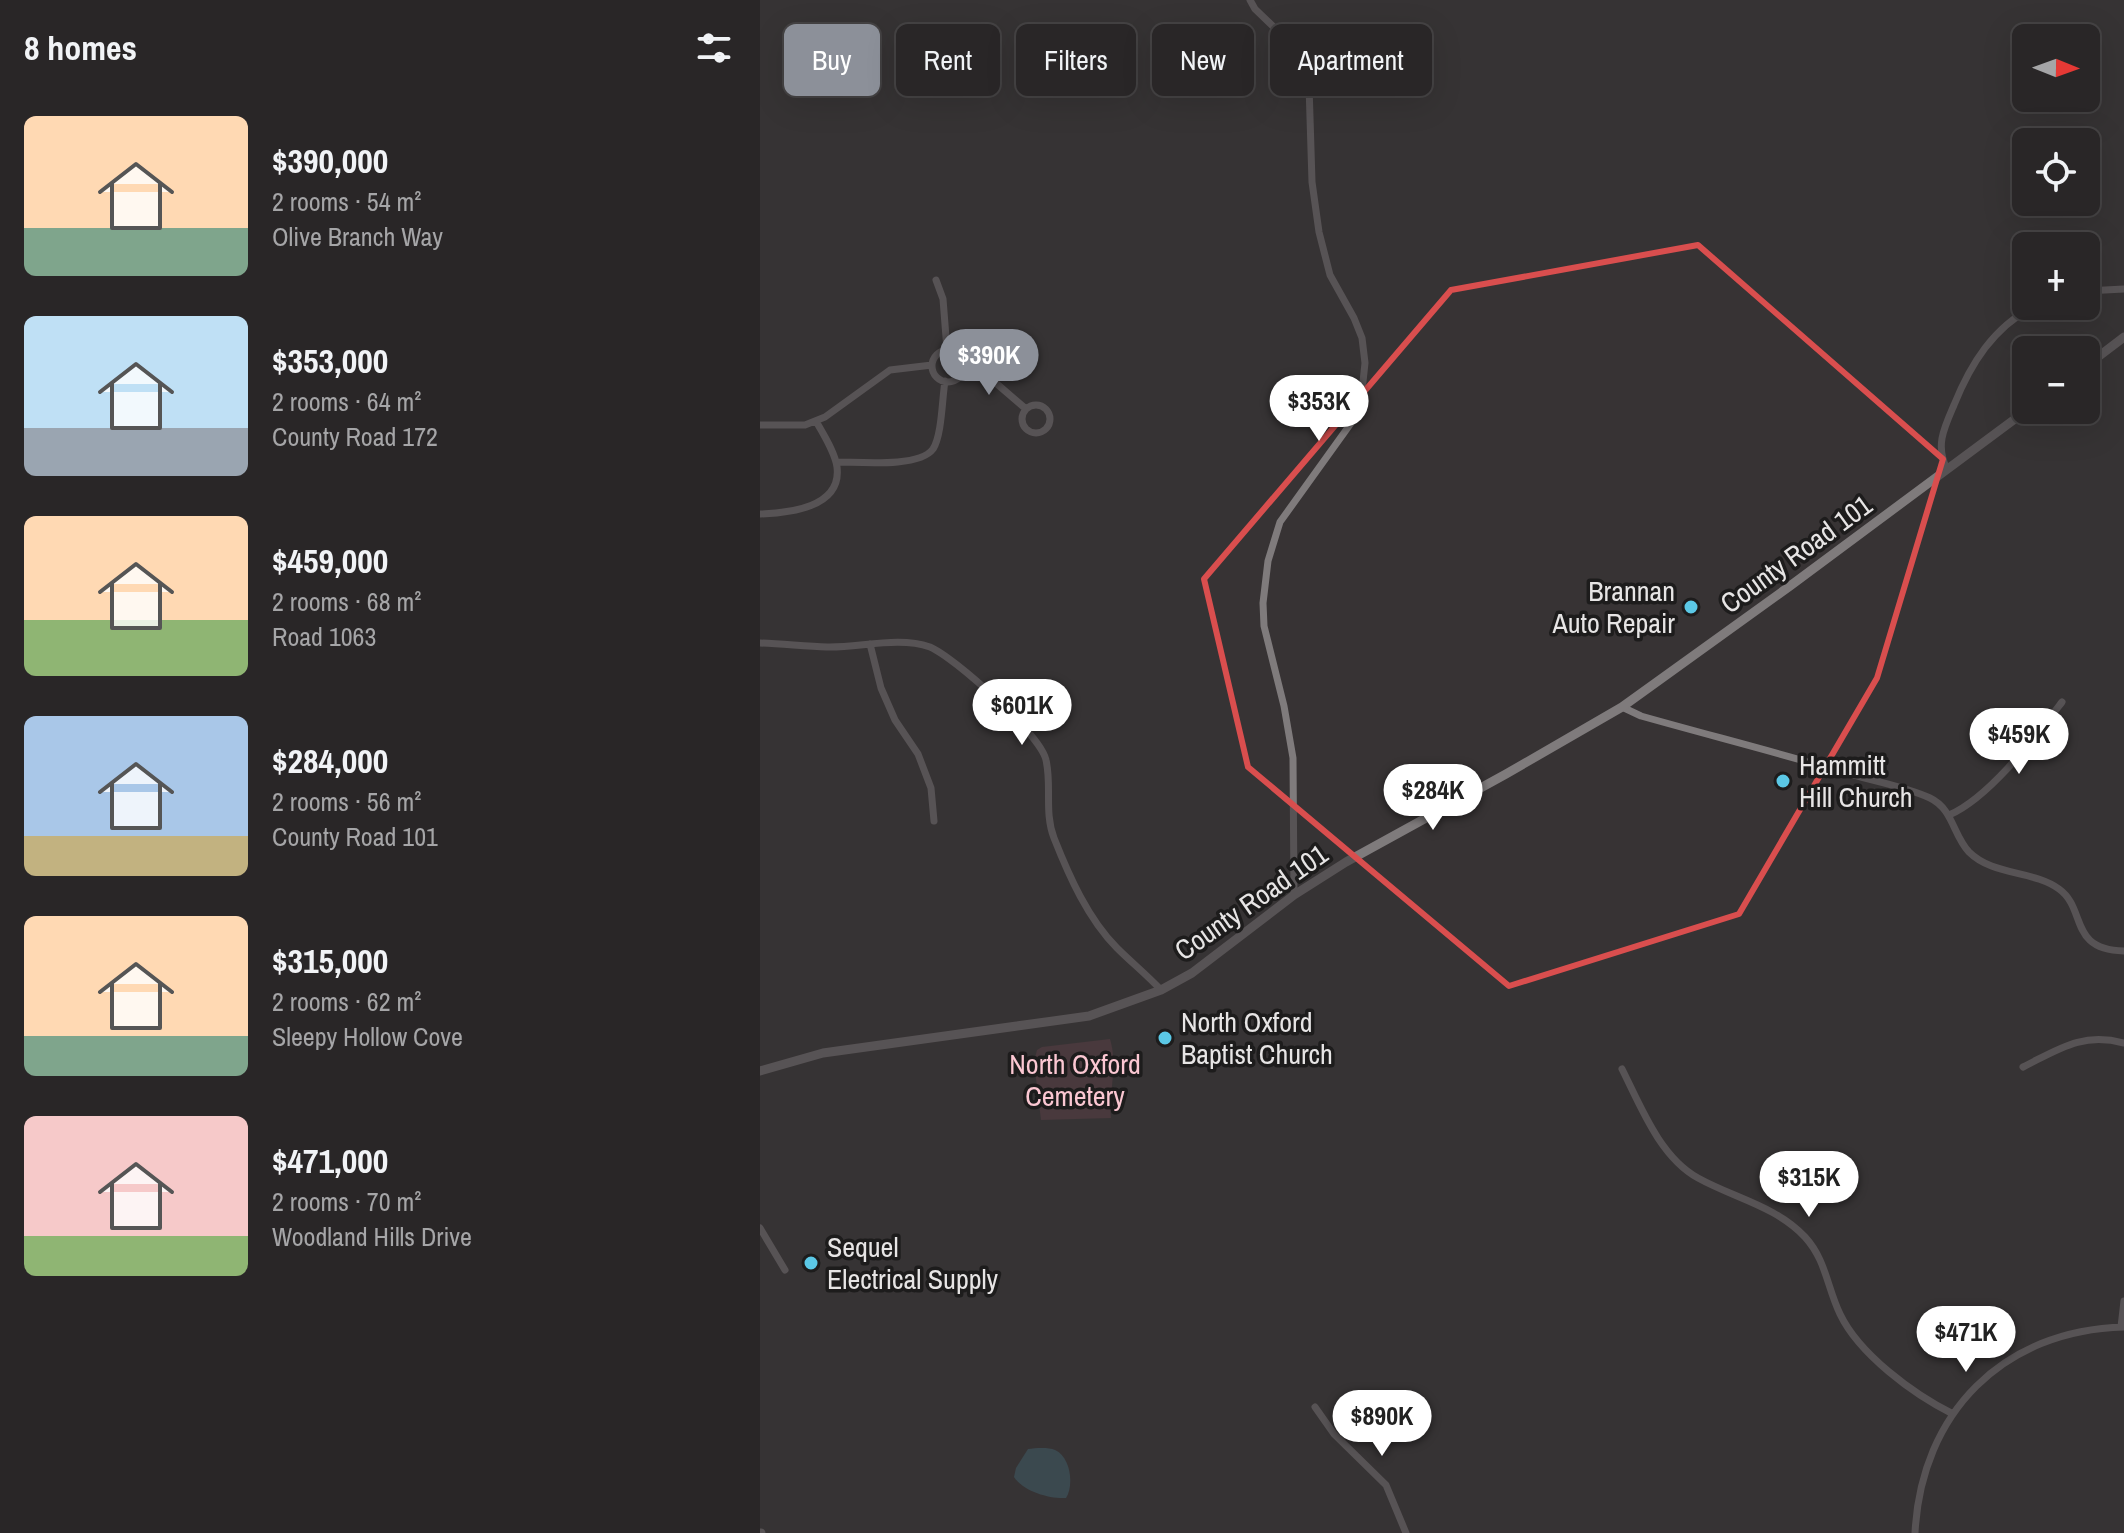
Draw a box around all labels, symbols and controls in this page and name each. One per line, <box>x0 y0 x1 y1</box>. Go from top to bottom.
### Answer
chip: Buy <box>784 24 880 96</box>
chip: Rent <box>896 24 1000 96</box>
chip: Filters <box>1016 24 1136 96</box>
chip: New <box>1152 24 1254 96</box>
chip: Apartment <box>1270 24 1432 96</box>
north arrow <box>2012 24 2100 112</box>
map controls <box>2012 24 2100 424</box>
text: 8 homes <box>24 25 137 71</box>
icon: filters <box>692 26 736 70</box>
button: locate <box>2012 128 2100 216</box>
text: $390,000 <box>272 138 388 184</box>
icon: home <box>88 148 184 244</box>
text: 2 rooms · 54 m² <box>272 184 421 219</box>
text: Olive Branch Way <box>272 219 443 254</box>
button: + <box>2012 232 2100 320</box>
pin: $390K <box>933 329 1045 397</box>
button: − <box>2012 336 2100 424</box>
text: $390K <box>958 337 1020 372</box>
text: $353,000 <box>272 338 388 384</box>
icon: home <box>88 348 184 444</box>
pin: $353K <box>1263 375 1375 443</box>
text: $353K <box>1288 383 1350 418</box>
text: 2 rooms · 64 m² <box>272 384 421 419</box>
text: County Road 172 <box>272 419 438 454</box>
street label: County Road 101 <box>1713 486 1880 622</box>
text: $459,000 <box>272 538 388 584</box>
icon: home <box>88 548 184 644</box>
place label: Brannan Auto Repair <box>1551 572 1675 642</box>
text: 2 rooms · 68 m² <box>272 584 421 619</box>
marker: Brannan Auto Repair <box>1682 598 1700 616</box>
text: Road 1063 <box>272 619 376 654</box>
pin: $601K <box>966 679 1078 747</box>
text: $601K <box>991 687 1053 722</box>
pin: $459K <box>1963 708 2075 776</box>
text: $459K <box>1988 716 2050 751</box>
text: $284,000 <box>272 738 388 784</box>
place label: Hammitt Hill Church <box>1799 746 1913 816</box>
icon: home <box>88 748 184 844</box>
pin: $284K <box>1377 764 1489 832</box>
text: $284K <box>1402 772 1464 807</box>
marker: Hammitt Hill Church <box>1774 772 1792 790</box>
text: 2 rooms · 56 m² <box>272 784 421 819</box>
text: County Road 101 <box>272 819 438 854</box>
street label: County Road 101 <box>1167 835 1335 969</box>
text: $315,000 <box>272 938 388 984</box>
icon: home <box>88 948 184 1044</box>
text: 2 rooms · 62 m² <box>272 984 421 1019</box>
place label: North Oxford Baptist Church <box>1181 1003 1333 1073</box>
text: Sleepy Hollow Cove <box>272 1019 463 1054</box>
marker: North Oxford Baptist Church <box>1156 1029 1174 1047</box>
park label: North Oxford Cemetery <box>1009 1045 1141 1115</box>
text: $471,000 <box>272 1138 388 1184</box>
icon: home <box>88 1148 184 1244</box>
pin: $315K <box>1753 1151 1865 1219</box>
text: $315K <box>1778 1159 1840 1194</box>
text: 2 rooms · 70 m² <box>272 1184 421 1219</box>
text: Woodland Hills Drive <box>272 1219 472 1254</box>
place label: Sequel Electrical Supply <box>827 1228 999 1298</box>
marker: Sequel Electrical Supply <box>802 1254 820 1272</box>
pin: $471K <box>1910 1306 2022 1374</box>
text: $471K <box>1935 1314 1997 1349</box>
pin: $890K <box>1326 1390 1438 1458</box>
text: $890K <box>1351 1398 1413 1433</box>

